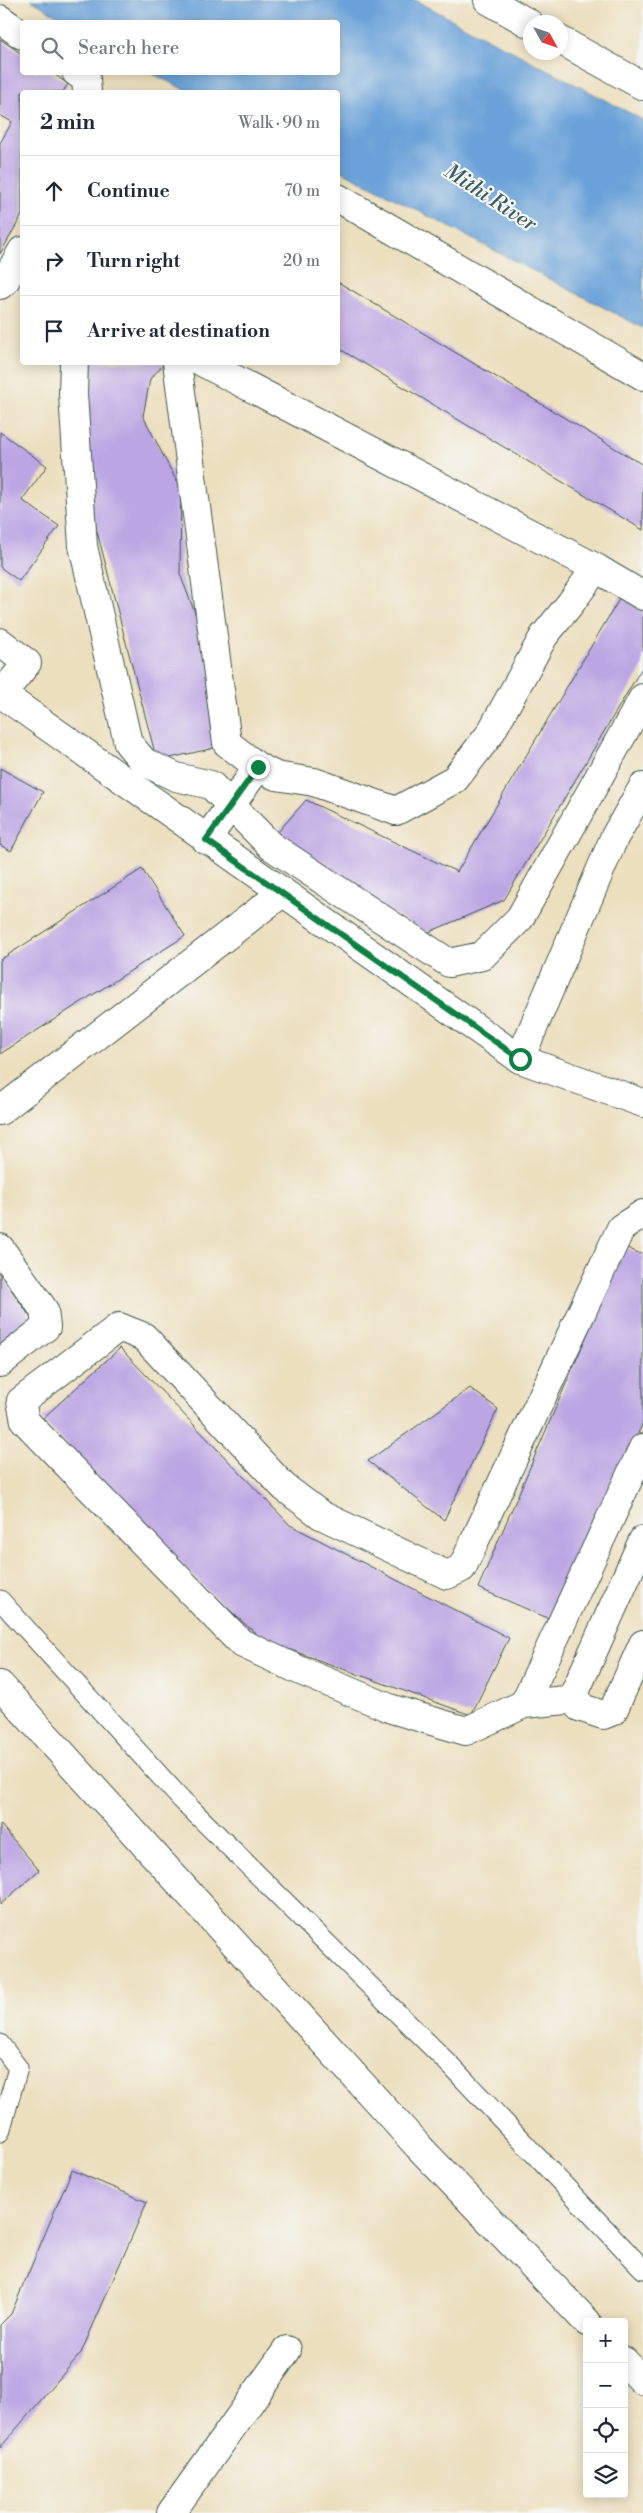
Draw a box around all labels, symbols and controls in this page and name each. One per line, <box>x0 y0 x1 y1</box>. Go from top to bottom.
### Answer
north arrow <box>523 15 568 60</box>
search box <box>20 20 340 75</box>
icon: search <box>38 34 66 62</box>
text: Search here <box>78 36 179 60</box>
text: 2 min <box>40 110 95 136</box>
text: Walk · 90 m <box>238 113 320 133</box>
water label: Mithi River <box>439 159 542 238</box>
icon: ahead <box>40 177 68 205</box>
text: Continue <box>87 179 170 203</box>
text: 70 m <box>284 181 320 201</box>
icon: right <box>40 247 68 275</box>
text: Turn right <box>87 249 180 273</box>
text: 20 m <box>283 251 320 271</box>
icon: arrive <box>40 317 68 345</box>
text: Arrive at destination <box>87 319 270 343</box>
route end <box>247 756 270 779</box>
route start <box>509 1048 532 1071</box>
map controls <box>583 2318 628 2498</box>
button: + <box>583 2318 628 2363</box>
button: − <box>583 2363 628 2408</box>
button: locate <box>583 2408 628 2453</box>
button: layers <box>583 2453 628 2498</box>

